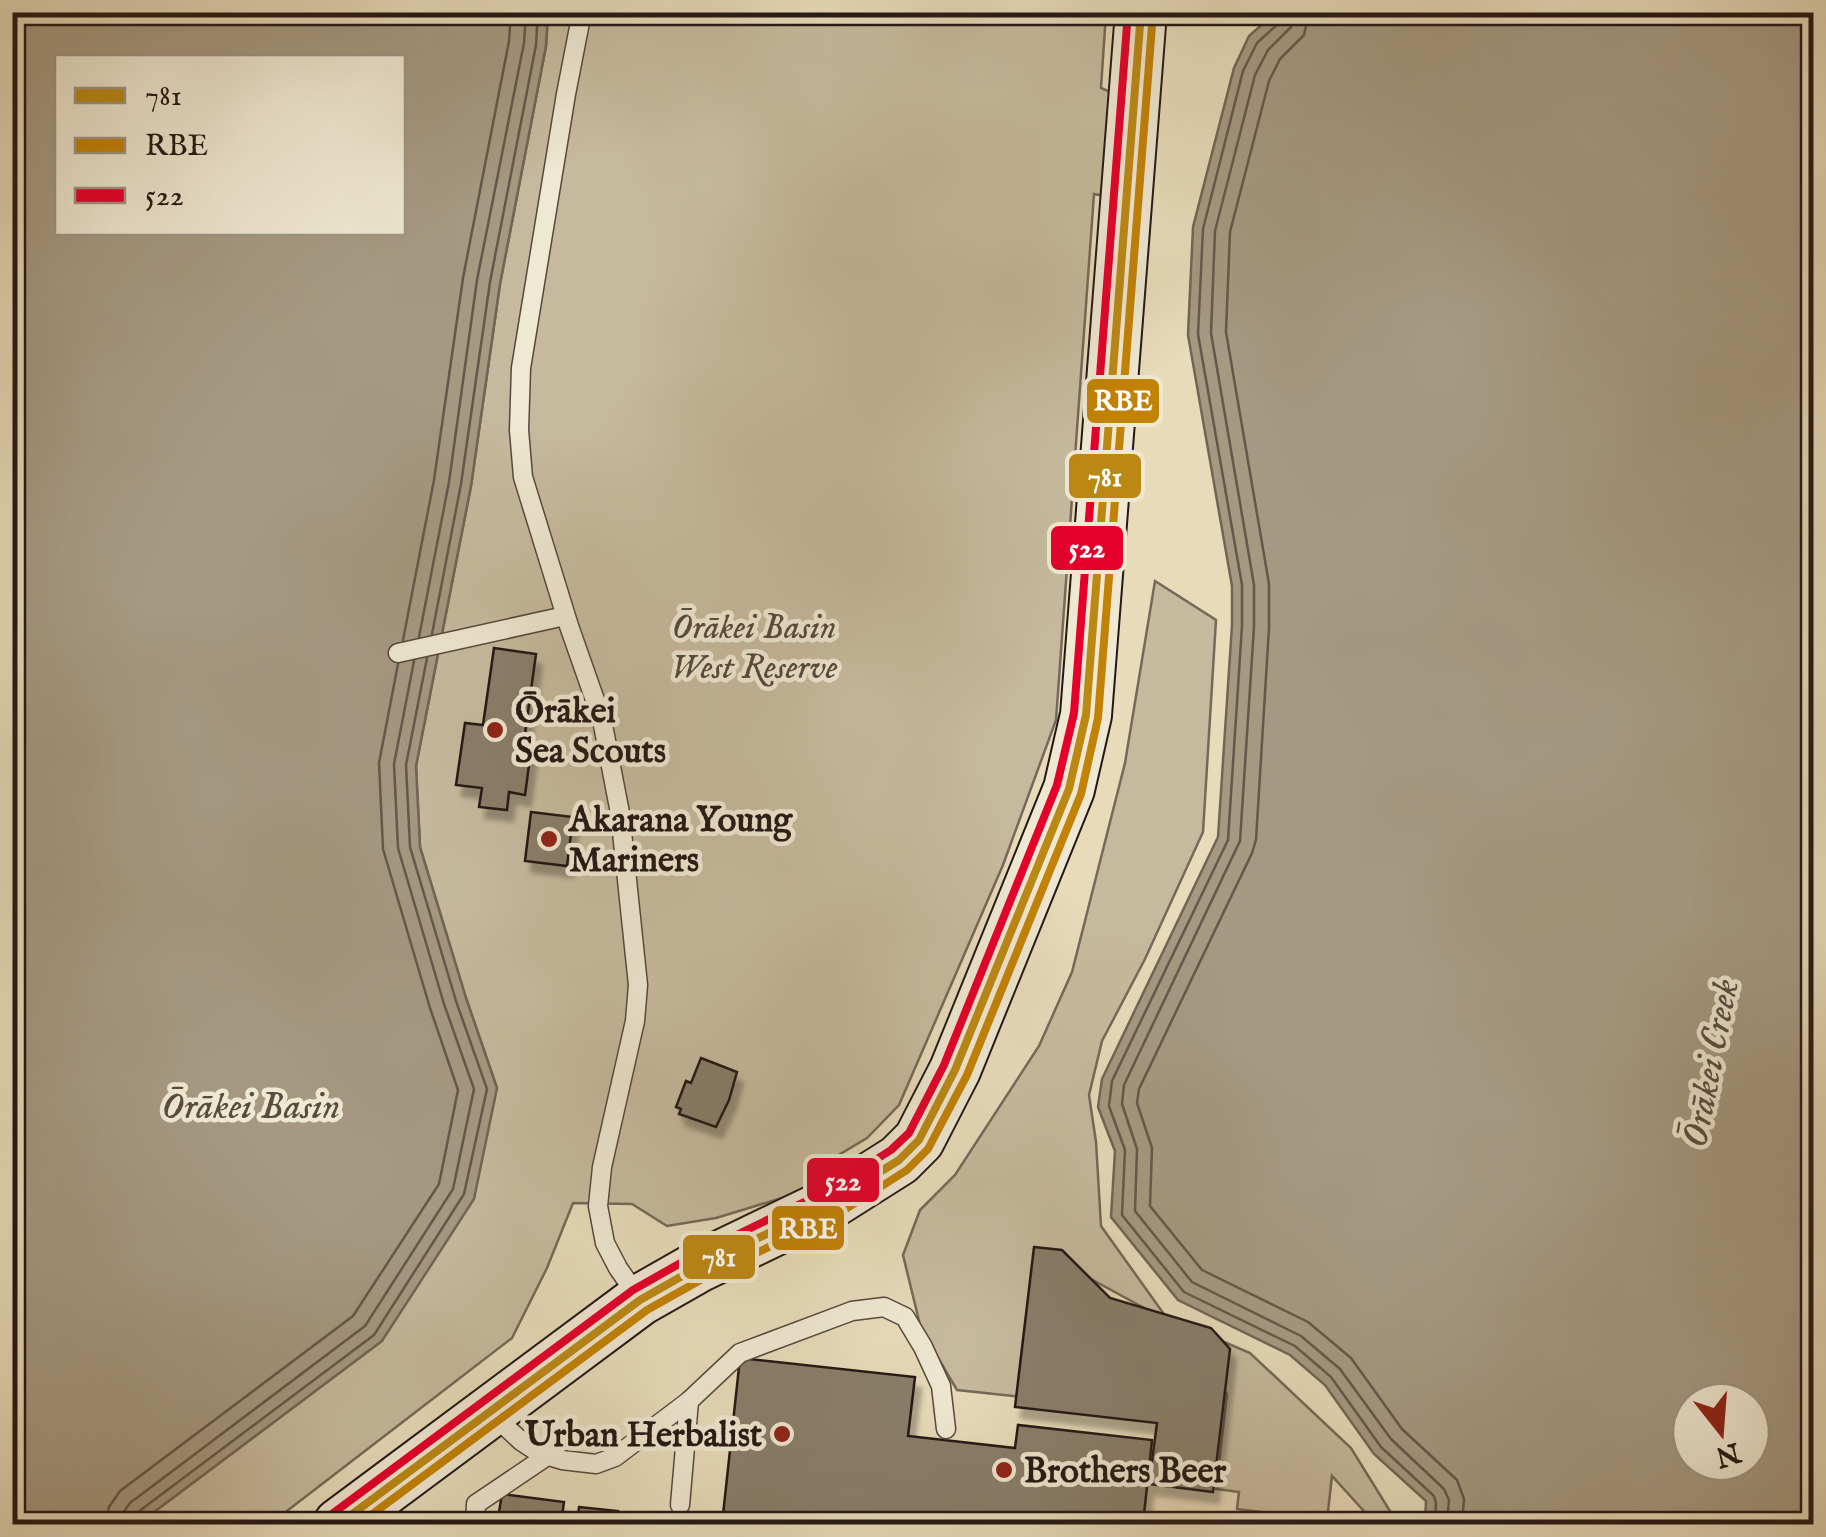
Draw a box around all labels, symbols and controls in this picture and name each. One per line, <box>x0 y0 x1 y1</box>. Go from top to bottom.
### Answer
legend <box>55 55 405 235</box>
text: 781 <box>145 78 182 116</box>
text: RBE <box>145 128 208 166</box>
text: 522 <box>145 178 184 216</box>
line badge: RBE <box>1085 377 1161 425</box>
text: RBE <box>1093 385 1153 420</box>
line badge: 781 <box>1067 452 1143 500</box>
text: 781 <box>1088 461 1122 496</box>
line badge: 522 <box>1049 524 1125 572</box>
text: 522 <box>1069 532 1105 567</box>
park label: Ōrākei Basin West Reserve <box>671 606 838 691</box>
place label: Ōrākei Sea Scouts <box>515 690 666 775</box>
marker: Ōrākei Sea Scouts <box>484 719 506 741</box>
place label: Akarana Young Mariners <box>567 799 793 884</box>
marker: Akarana Young Mariners <box>538 828 560 850</box>
water label: Ōrākei Creek <box>1672 975 1752 1152</box>
water label: Ōrākei Basin <box>162 1084 340 1132</box>
line badge: 522 <box>805 1156 881 1204</box>
text: 522 <box>825 1165 861 1200</box>
line badge: RBE <box>770 1204 846 1252</box>
text: RBE <box>778 1213 838 1248</box>
line badge: 781 <box>681 1233 757 1281</box>
text: 781 <box>702 1241 736 1276</box>
north arrow <box>1671 1382 1771 1482</box>
place label: Urban Herbalist <box>525 1414 762 1459</box>
marker: Urban Herbalist <box>771 1423 793 1445</box>
text: N <box>1711 1433 1745 1474</box>
place label: Brothers Beer <box>1024 1450 1227 1495</box>
marker: Brothers Beer <box>993 1459 1015 1481</box>

